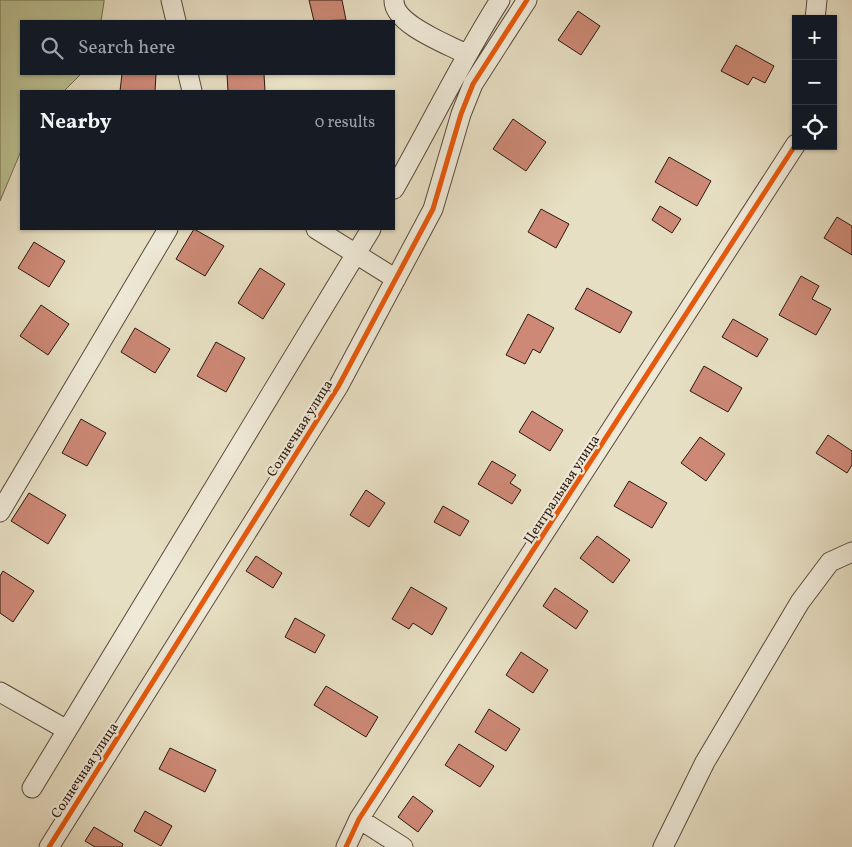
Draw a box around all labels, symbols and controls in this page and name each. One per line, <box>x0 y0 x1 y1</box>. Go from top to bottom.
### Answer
map controls <box>792 15 837 150</box>
button: + <box>792 15 837 60</box>
search box <box>20 20 395 75</box>
icon: search <box>38 34 66 62</box>
text: Search here <box>78 35 175 61</box>
button: − <box>792 60 837 105</box>
button: locate <box>792 105 837 150</box>
text: Nearby <box>40 108 111 137</box>
text: 0 results <box>315 112 375 134</box>
street label: Солнечная улица <box>263 377 338 481</box>
street label: Центральная улица <box>520 431 605 548</box>
street label: Солнечная улица <box>47 719 123 823</box>

